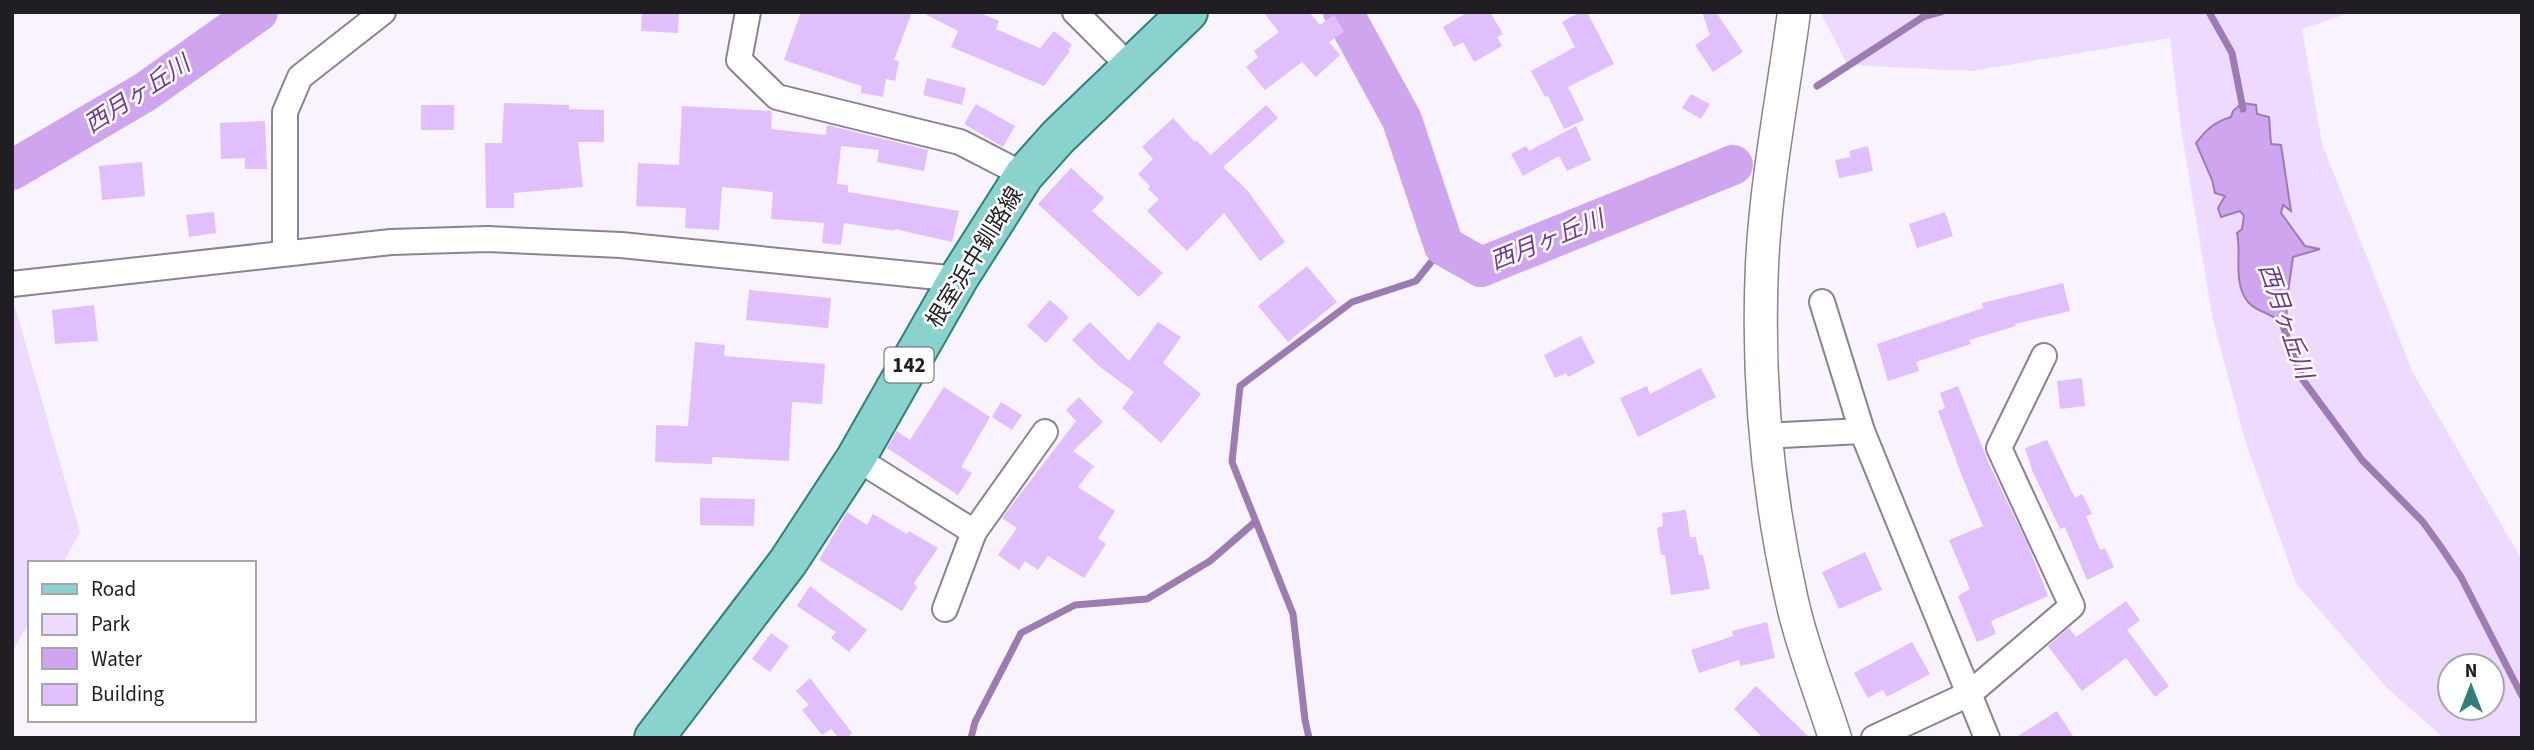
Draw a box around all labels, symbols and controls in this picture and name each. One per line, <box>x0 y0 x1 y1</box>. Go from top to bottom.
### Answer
water label: 西月ヶ丘川 <box>77 45 200 142</box>
street label: 根室浜中釧路線 <box>918 180 1031 334</box>
water label: 西月ヶ丘川 <box>1485 201 1612 279</box>
water label: 西月ヶ丘川 <box>2249 259 2323 386</box>
road number: 142 <box>884 348 934 382</box>
legend <box>28 561 256 722</box>
text: Road <box>91 574 136 604</box>
text: Park <box>91 609 131 639</box>
text: Water <box>91 644 143 674</box>
north arrow <box>2436 652 2506 722</box>
text: N <box>2465 658 2477 685</box>
text: Building <box>91 679 165 709</box>

